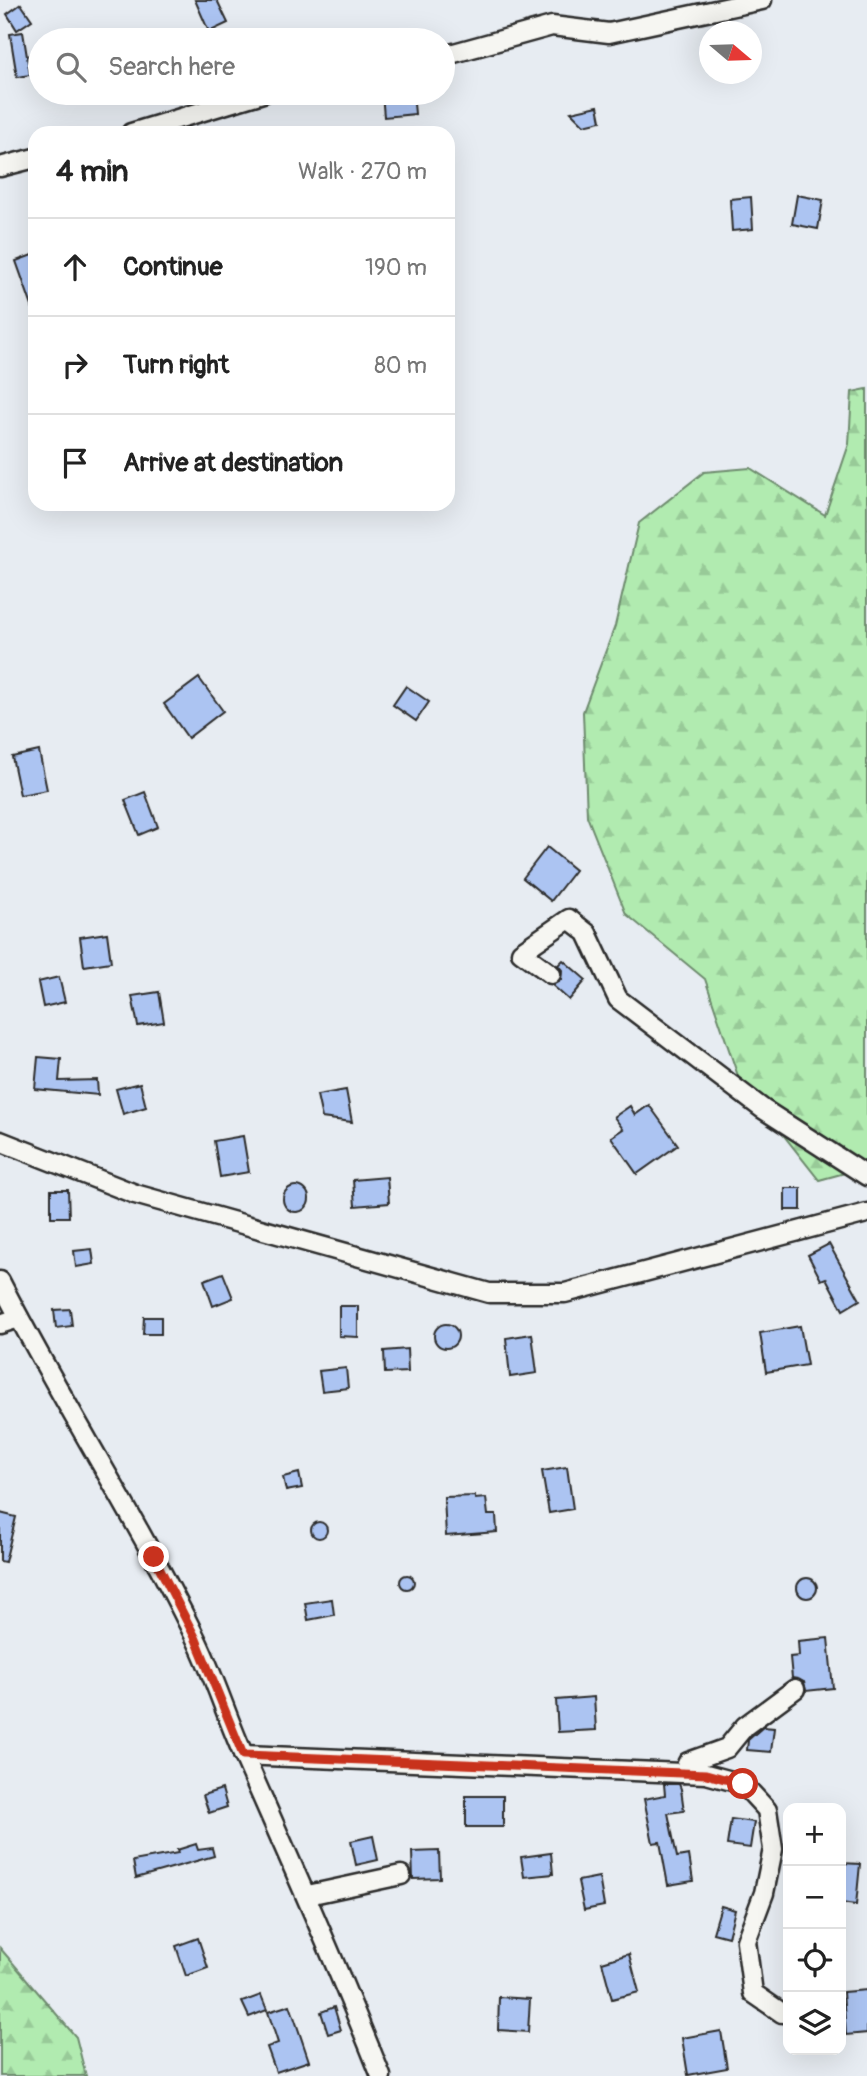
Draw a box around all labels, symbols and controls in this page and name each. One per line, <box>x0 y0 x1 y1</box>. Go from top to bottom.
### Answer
north arrow <box>699 21 762 84</box>
search box <box>28 28 455 105</box>
icon: search <box>52 48 90 86</box>
text: Search here <box>108 51 235 83</box>
text: 4 min <box>56 153 129 190</box>
text: Walk · 270 m <box>298 157 427 186</box>
icon: ahead <box>56 248 94 286</box>
text: Continue <box>123 251 223 283</box>
text: 190 m <box>365 253 427 282</box>
icon: right <box>56 346 94 384</box>
text: Turn right <box>123 349 229 381</box>
text: 80 m <box>374 351 427 380</box>
icon: arrive <box>56 444 94 482</box>
text: Arrive at destination <box>123 447 343 479</box>
route end <box>138 1541 169 1572</box>
route start <box>727 1768 758 1799</box>
map controls <box>783 1803 846 2055</box>
button: + <box>783 1803 846 1866</box>
button: − <box>783 1866 846 1929</box>
button: locate <box>783 1929 846 1992</box>
button: layers <box>783 1992 846 2055</box>

